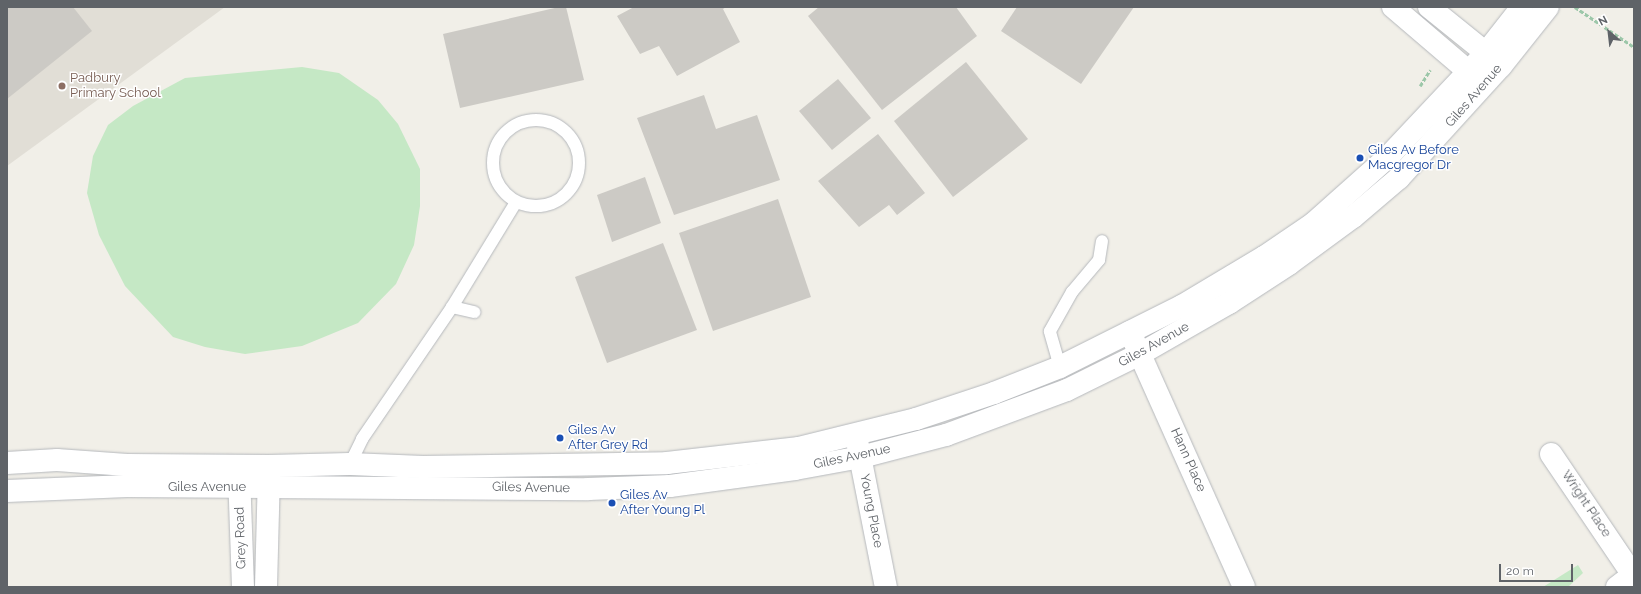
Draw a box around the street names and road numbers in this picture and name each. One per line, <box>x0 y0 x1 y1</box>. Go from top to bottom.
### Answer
street label: Giles Avenue <box>1442 61 1506 131</box>
street label: Giles Avenue <box>1116 319 1192 371</box>
street label: Hann Place <box>1167 426 1209 494</box>
street label: Giles Avenue <box>812 441 892 473</box>
street label: Wright Place <box>1558 468 1614 540</box>
street label: Young Place <box>856 473 886 549</box>
street label: Giles Avenue <box>168 479 246 495</box>
street label: Giles Avenue <box>492 480 570 496</box>
street label: Grey Road <box>232 506 250 570</box>

